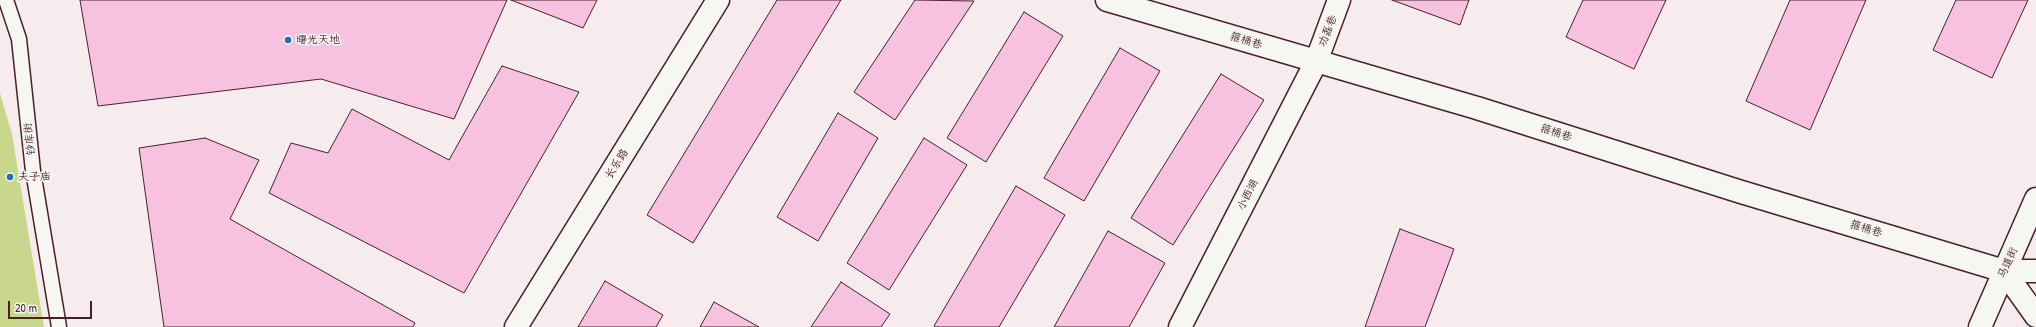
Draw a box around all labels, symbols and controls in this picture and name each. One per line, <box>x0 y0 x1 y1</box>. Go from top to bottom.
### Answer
street label: 功磊巷 <box>1316 13 1340 49</box>
street label: 箍桶巷 <box>1228 30 1264 52</box>
place label: 曙光天地 <box>296 33 340 47</box>
marker: 曙光天地 <box>283 35 293 45</box>
street label: 钞库街 <box>22 122 38 156</box>
street label: 箍桶巷 <box>1538 122 1574 144</box>
street label: 长乐路 <box>603 147 631 181</box>
place label: 夫子庙 <box>18 170 51 184</box>
marker: 夫子庙 <box>5 172 15 182</box>
street label: 小西湖 <box>1235 177 1261 213</box>
street label: 箍桶巷 <box>1848 218 1884 240</box>
street label: 马道街 <box>1995 245 2021 281</box>
scale bar <box>10 293 94 319</box>
text: 20 m <box>15 299 37 316</box>

